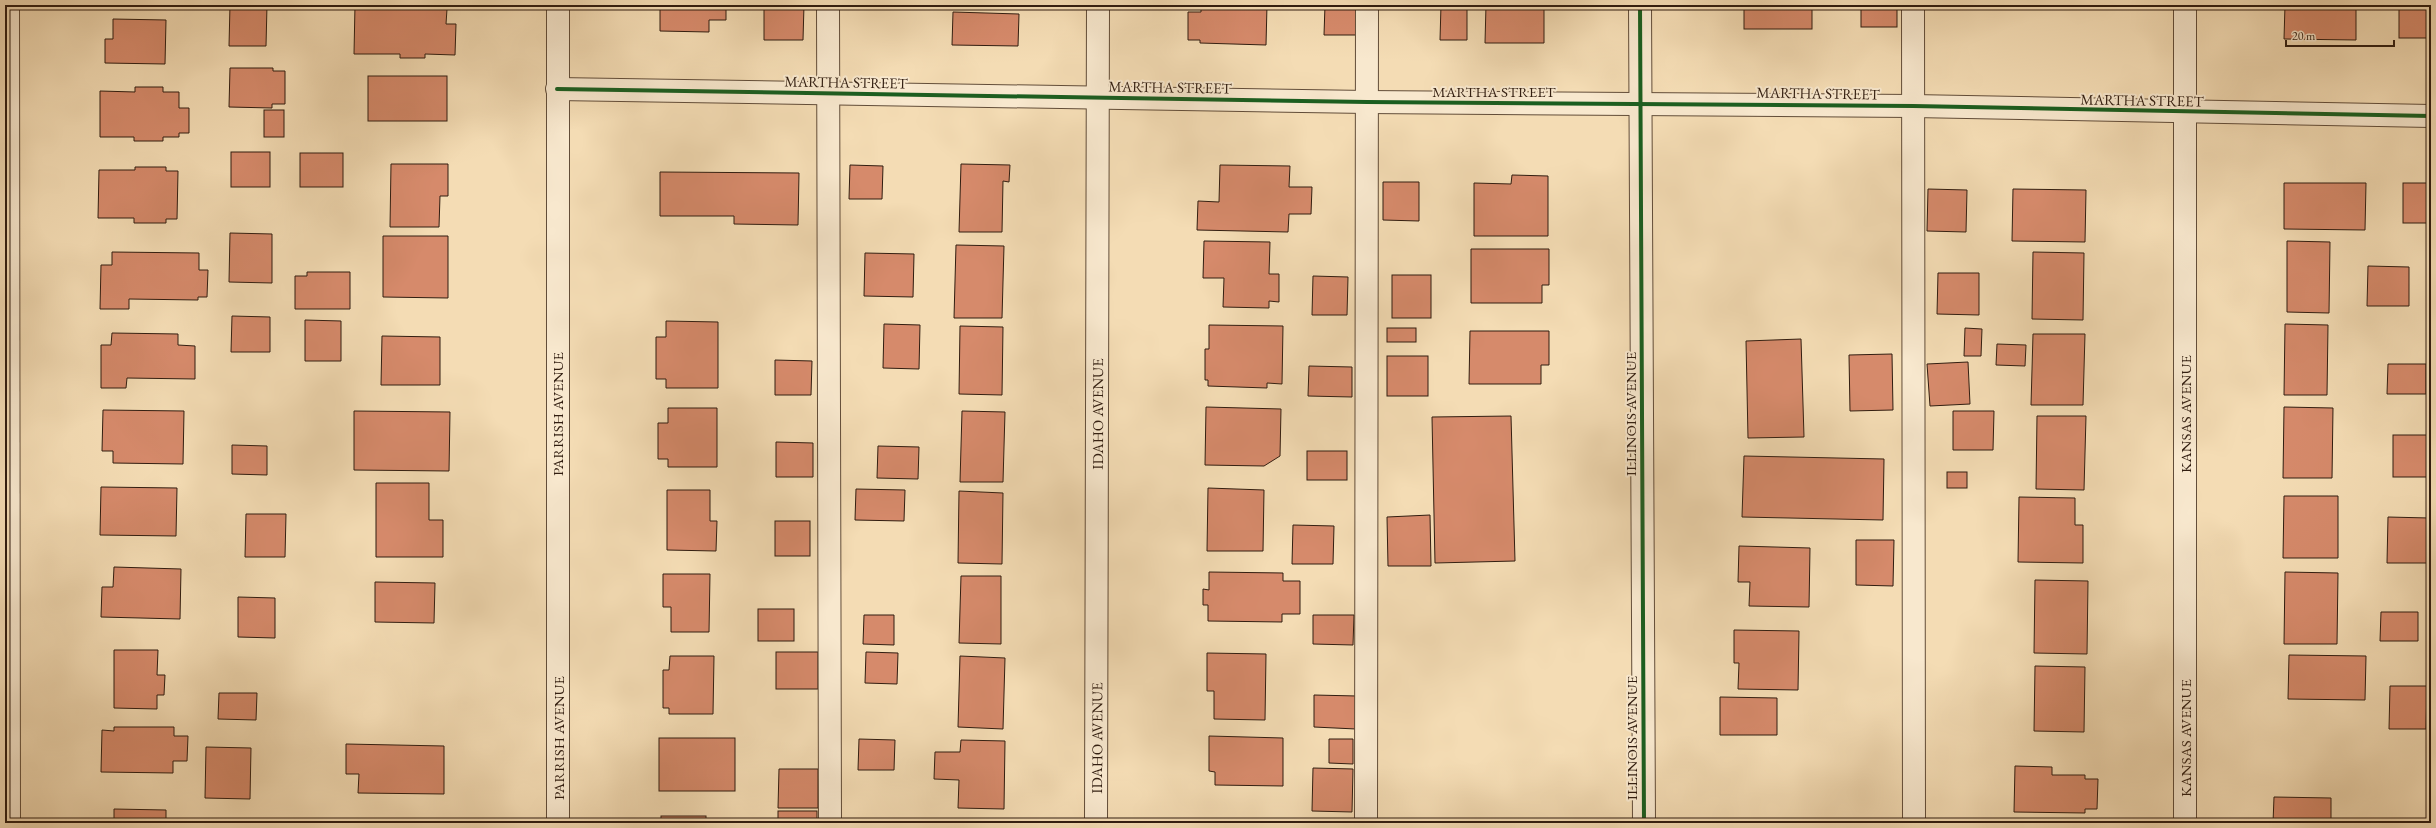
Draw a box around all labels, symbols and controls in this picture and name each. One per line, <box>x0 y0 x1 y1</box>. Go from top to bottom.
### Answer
scale bar <box>2286 22 2394 48</box>
text: 20 m <box>2292 28 2316 44</box>
street label: MARTHA STREET <box>784 71 909 93</box>
street label: MARTHA STREET <box>1108 76 1233 98</box>
street label: MARTHA STREET <box>1432 82 1557 101</box>
street label: MARTHA STREET <box>1756 82 1881 104</box>
street label: MARTHA STREET <box>2080 89 2205 111</box>
street label: PARRISH AVENUE <box>548 351 567 476</box>
street label: ILLINOIS AVENUE <box>1621 351 1640 476</box>
street label: KANSAS AVENUE <box>2176 354 2195 473</box>
street label: IDAHO AVENUE <box>1087 358 1107 470</box>
street label: PARRISH AVENUE <box>549 675 568 800</box>
street label: ILLINOIS AVENUE <box>1622 675 1641 800</box>
street label: KANSAS AVENUE <box>2176 678 2195 797</box>
street label: IDAHO AVENUE <box>1087 682 1106 794</box>

